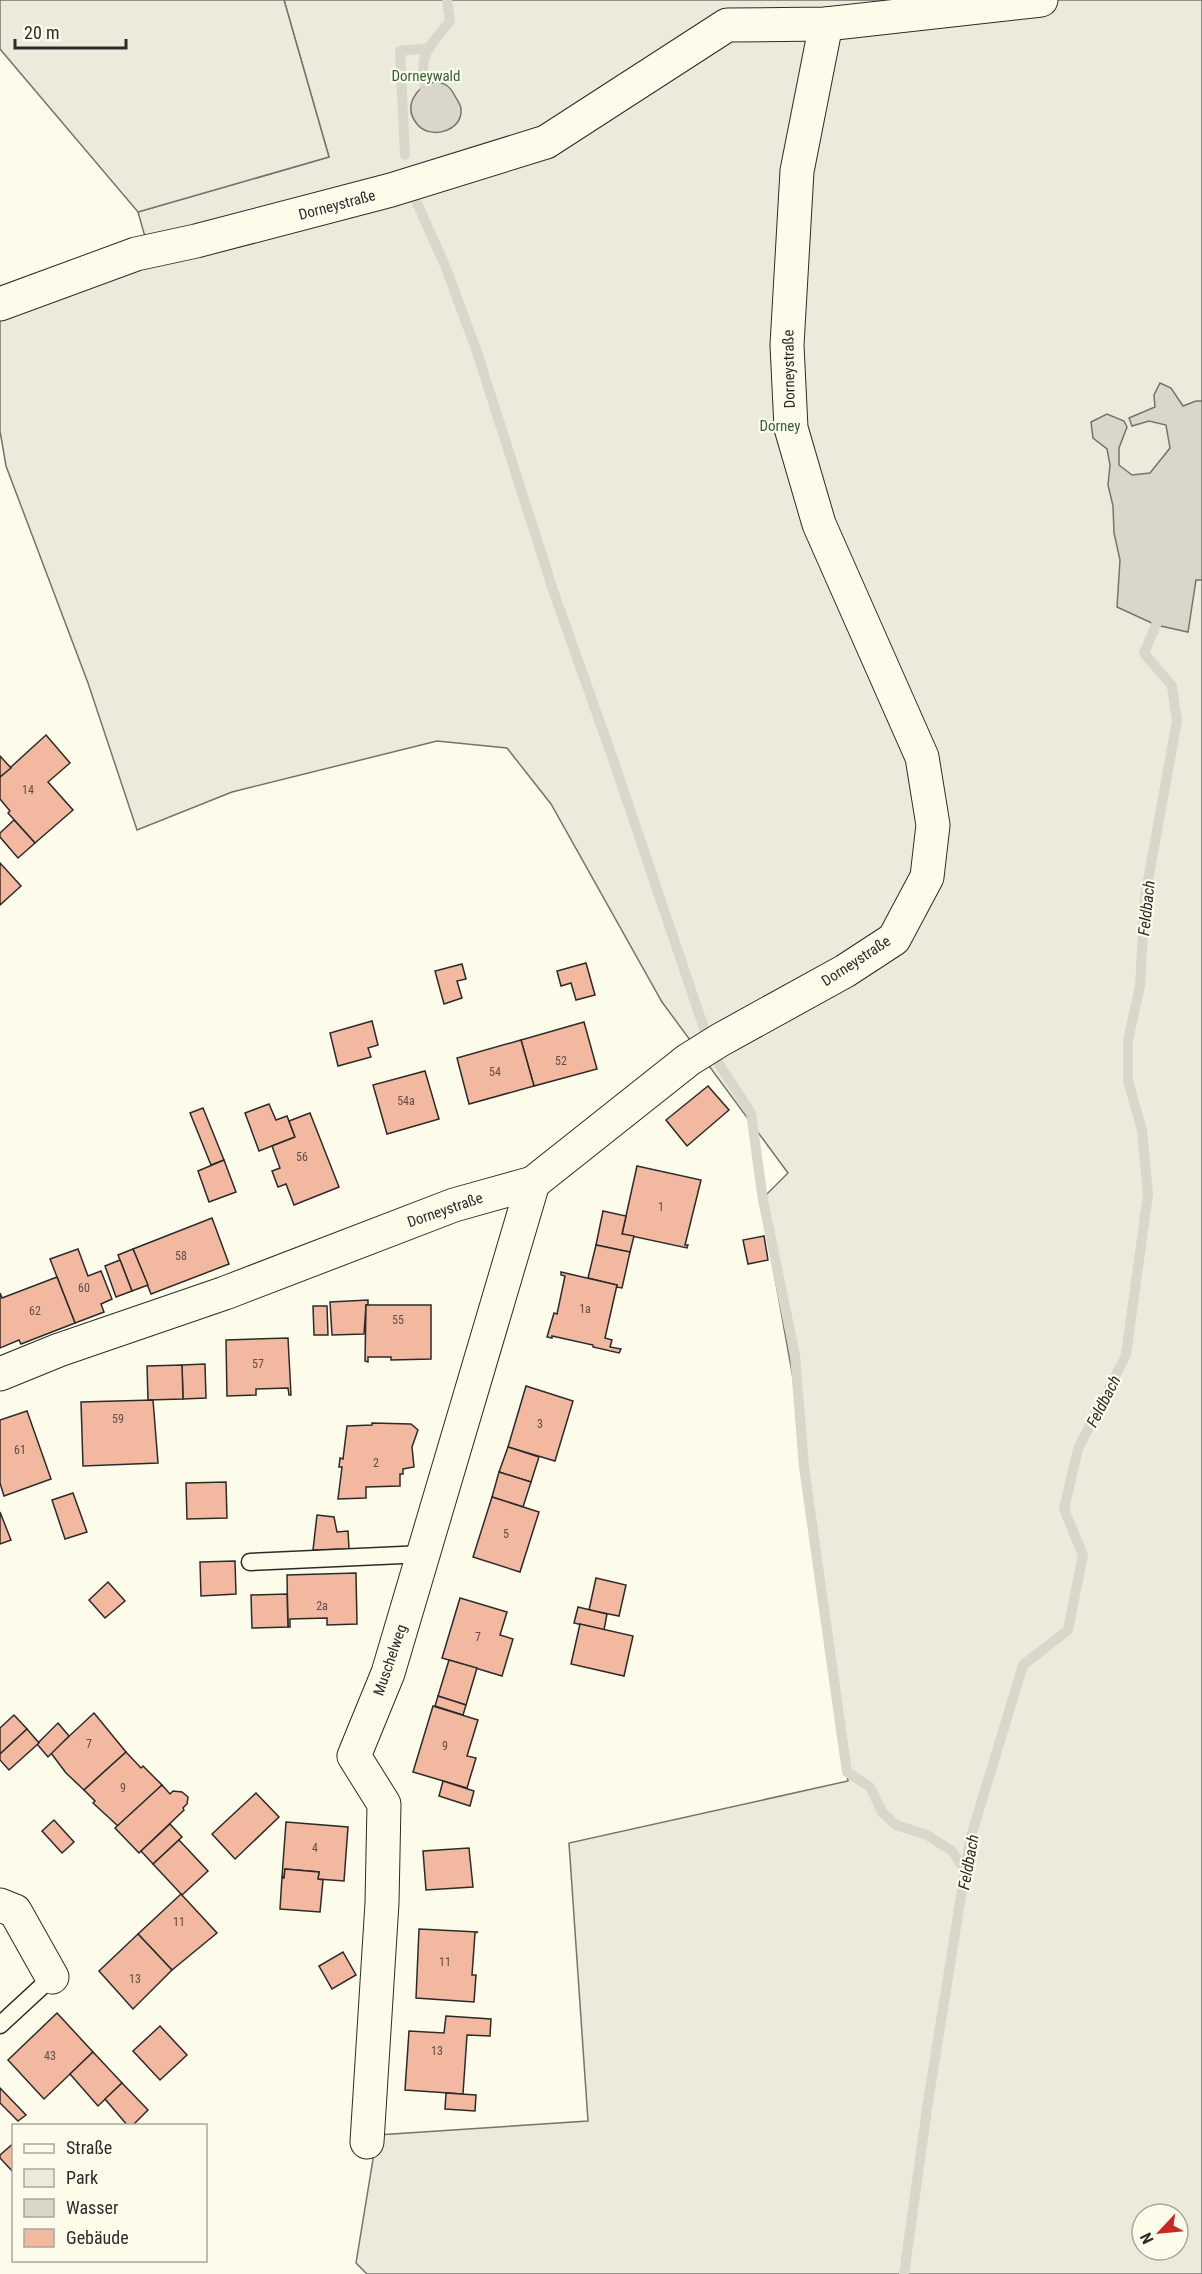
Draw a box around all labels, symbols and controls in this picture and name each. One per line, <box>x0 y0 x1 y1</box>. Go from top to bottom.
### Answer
scale bar <box>15 12 126 50</box>
text: 20 m <box>24 22 59 43</box>
park label: Dorneywald <box>392 67 460 85</box>
street label: Dorneystraße <box>297 186 377 224</box>
street label: Dorneystraße <box>779 329 799 409</box>
park label: Dorney <box>759 417 801 435</box>
house number: 14 <box>22 783 34 797</box>
water label: Feldbach <box>1134 879 1159 937</box>
street label: Dorneystraße <box>818 932 894 990</box>
house number: 52 <box>555 1054 567 1068</box>
house number: 54 <box>489 1065 501 1079</box>
house number: 54a <box>397 1094 415 1108</box>
house number: 56 <box>296 1150 308 1164</box>
street label: Dorneystraße <box>405 1189 485 1231</box>
house number: 1 <box>658 1200 664 1214</box>
house number: 58 <box>175 1249 187 1263</box>
house number: 60 <box>78 1281 90 1295</box>
house number: 1a <box>579 1302 591 1316</box>
house number: 62 <box>29 1304 41 1318</box>
house number: 55 <box>392 1313 404 1327</box>
house number: 57 <box>252 1357 264 1371</box>
water label: Feldbach <box>1082 1372 1125 1430</box>
house number: 59 <box>112 1412 124 1426</box>
house number: 3 <box>537 1417 543 1431</box>
house number: 61 <box>14 1443 26 1457</box>
house number: 2 <box>373 1456 379 1470</box>
house number: 5 <box>503 1527 509 1541</box>
house number: 2a <box>316 1599 328 1613</box>
street label: Muschelweg <box>369 1622 411 1698</box>
house number: 7 <box>475 1630 481 1644</box>
house number: 7 <box>86 1737 92 1751</box>
house number: 9 <box>442 1739 448 1753</box>
house number: 9 <box>120 1781 126 1795</box>
water label: Feldbach <box>954 1833 983 1891</box>
house number: 4 <box>312 1841 318 1855</box>
house number: 11 <box>173 1915 185 1929</box>
house number: 11 <box>439 1955 451 1969</box>
house number: 13 <box>129 1972 141 1986</box>
house number: 13 <box>431 2044 443 2058</box>
house number: 43 <box>44 2049 56 2063</box>
legend <box>12 2124 207 2262</box>
text: Straße <box>66 2137 112 2158</box>
text: Park <box>66 2167 98 2188</box>
text: Wasser <box>66 2197 119 2218</box>
north arrow <box>1130 2202 1190 2262</box>
text: Gebäude <box>66 2227 129 2248</box>
text: N <box>1136 2230 1158 2247</box>

